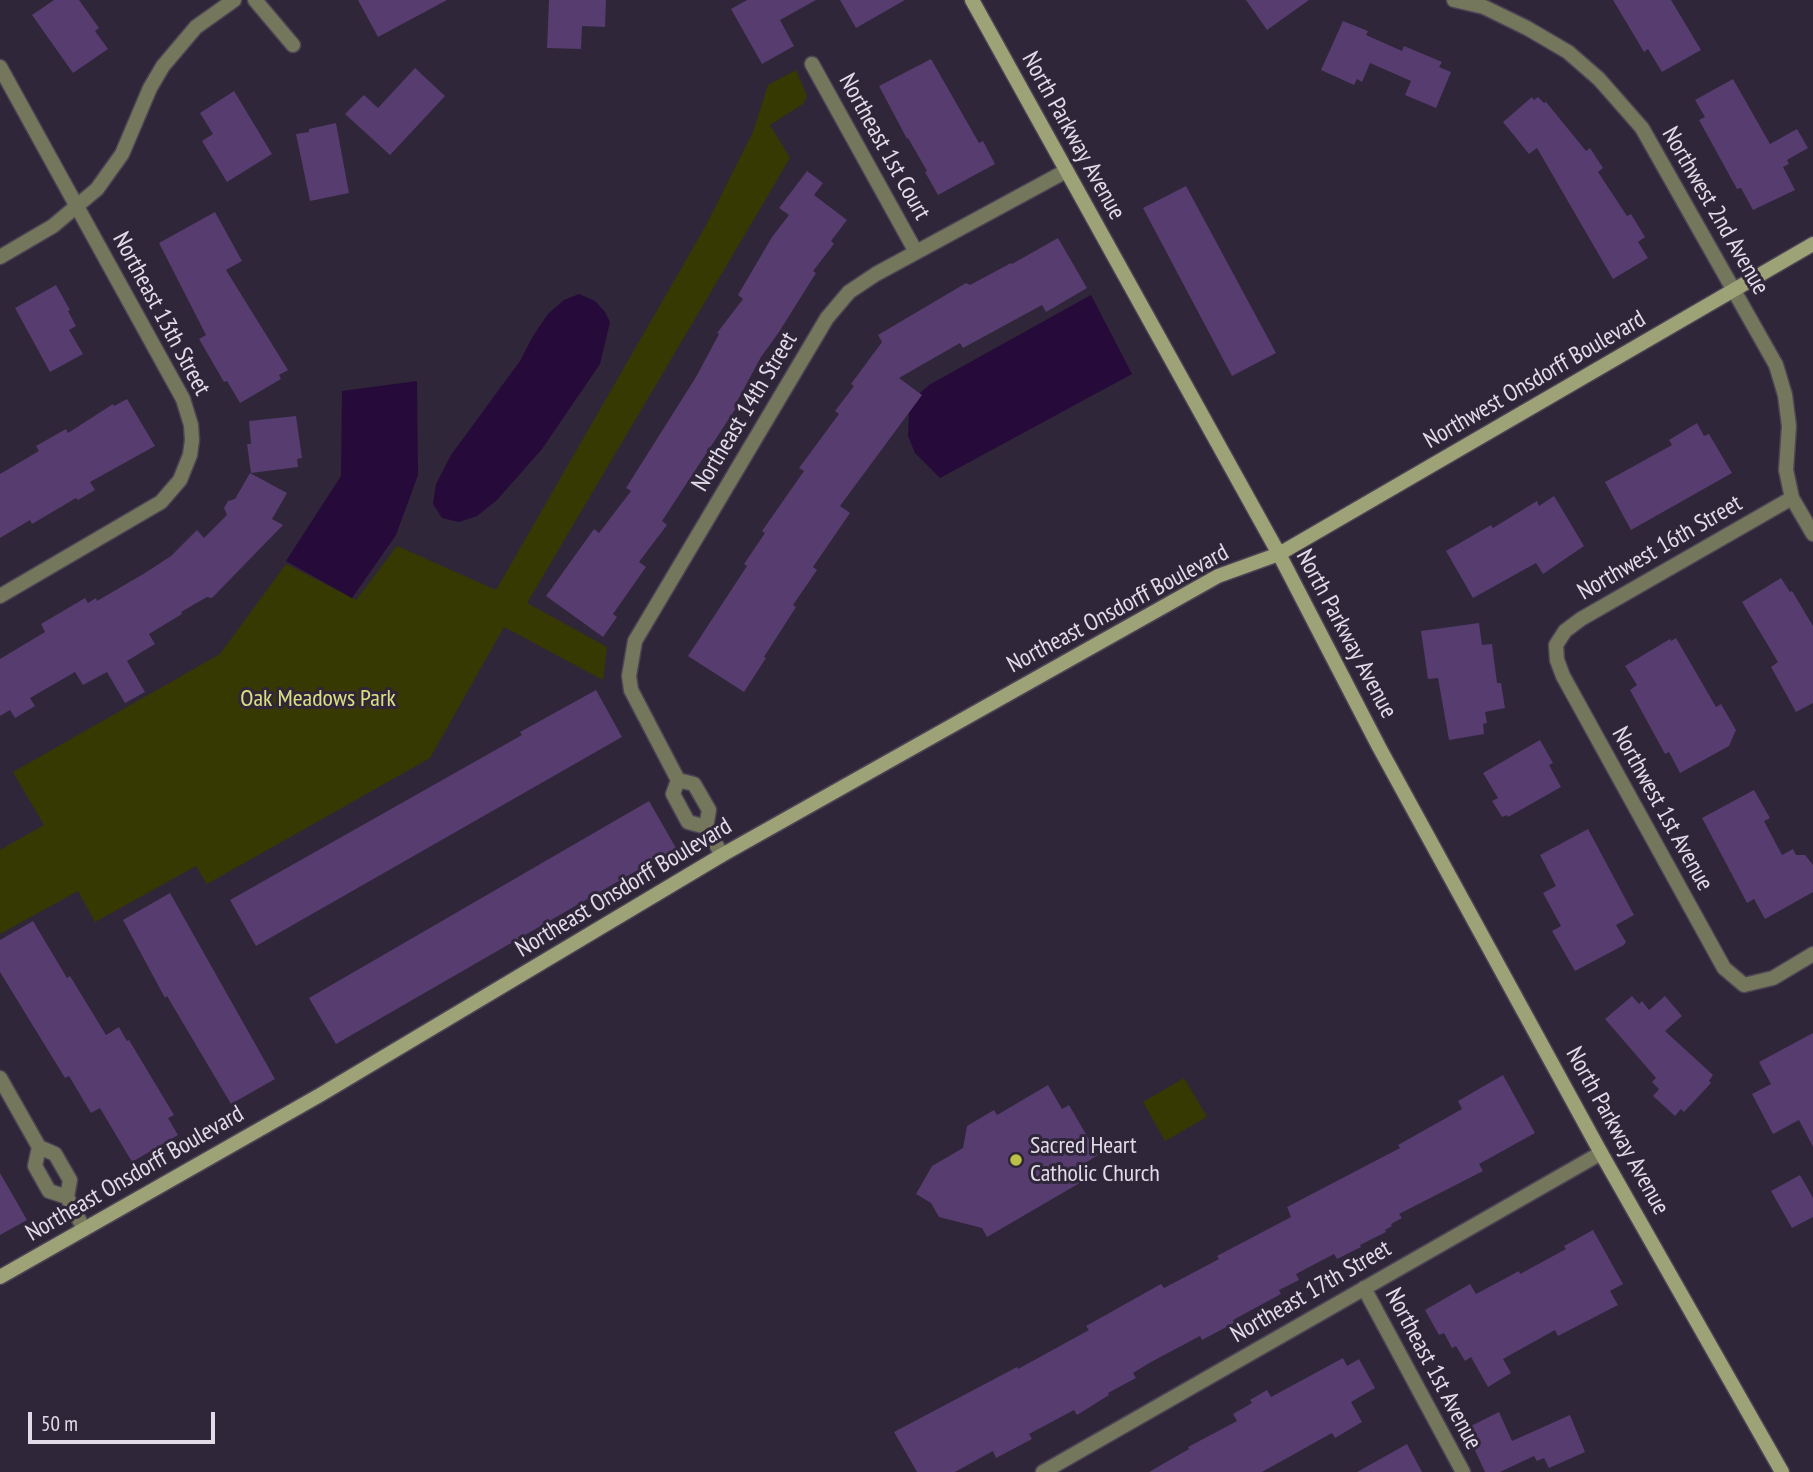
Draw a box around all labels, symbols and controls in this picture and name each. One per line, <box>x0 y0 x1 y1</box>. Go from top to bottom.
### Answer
street label: North Parkway Avenue <box>1015 47 1131 225</box>
street label: Northeast 1st Court <box>832 69 936 225</box>
street label: Northwest 2nd Avenue <box>1655 122 1775 300</box>
street label: Northeast 13th Street <box>106 228 216 400</box>
street label: Northwest Onsdorff Boulevard <box>1419 305 1651 455</box>
street label: Northeast 14th Street <box>686 327 804 497</box>
street label: Northwest 16th Street <box>1573 489 1747 607</box>
street label: Northeast Onsdorff Boulevard <box>1002 538 1234 680</box>
street label: North Parkway Avenue <box>1289 545 1403 723</box>
park label: Oak Meadows Park <box>240 685 396 713</box>
street label: Northwest 1st Avenue <box>1605 722 1719 896</box>
street label: Northeast Onsdorff Boulevard <box>511 812 737 964</box>
street label: North Parkway Avenue <box>1559 1042 1675 1220</box>
street label: Northeast Onsdorff Boulevard <box>21 1100 249 1248</box>
place label: Sacred Heart Catholic Church <box>1030 1132 1160 1188</box>
marker: Sacred Heart Catholic Church <box>1008 1152 1024 1168</box>
street label: Northeast 17th Street <box>1226 1234 1396 1350</box>
street label: Northeast 1st Avenue <box>1378 1284 1488 1454</box>
scale bar <box>32 1398 219 1442</box>
text: 50 m <box>41 1410 78 1437</box>

